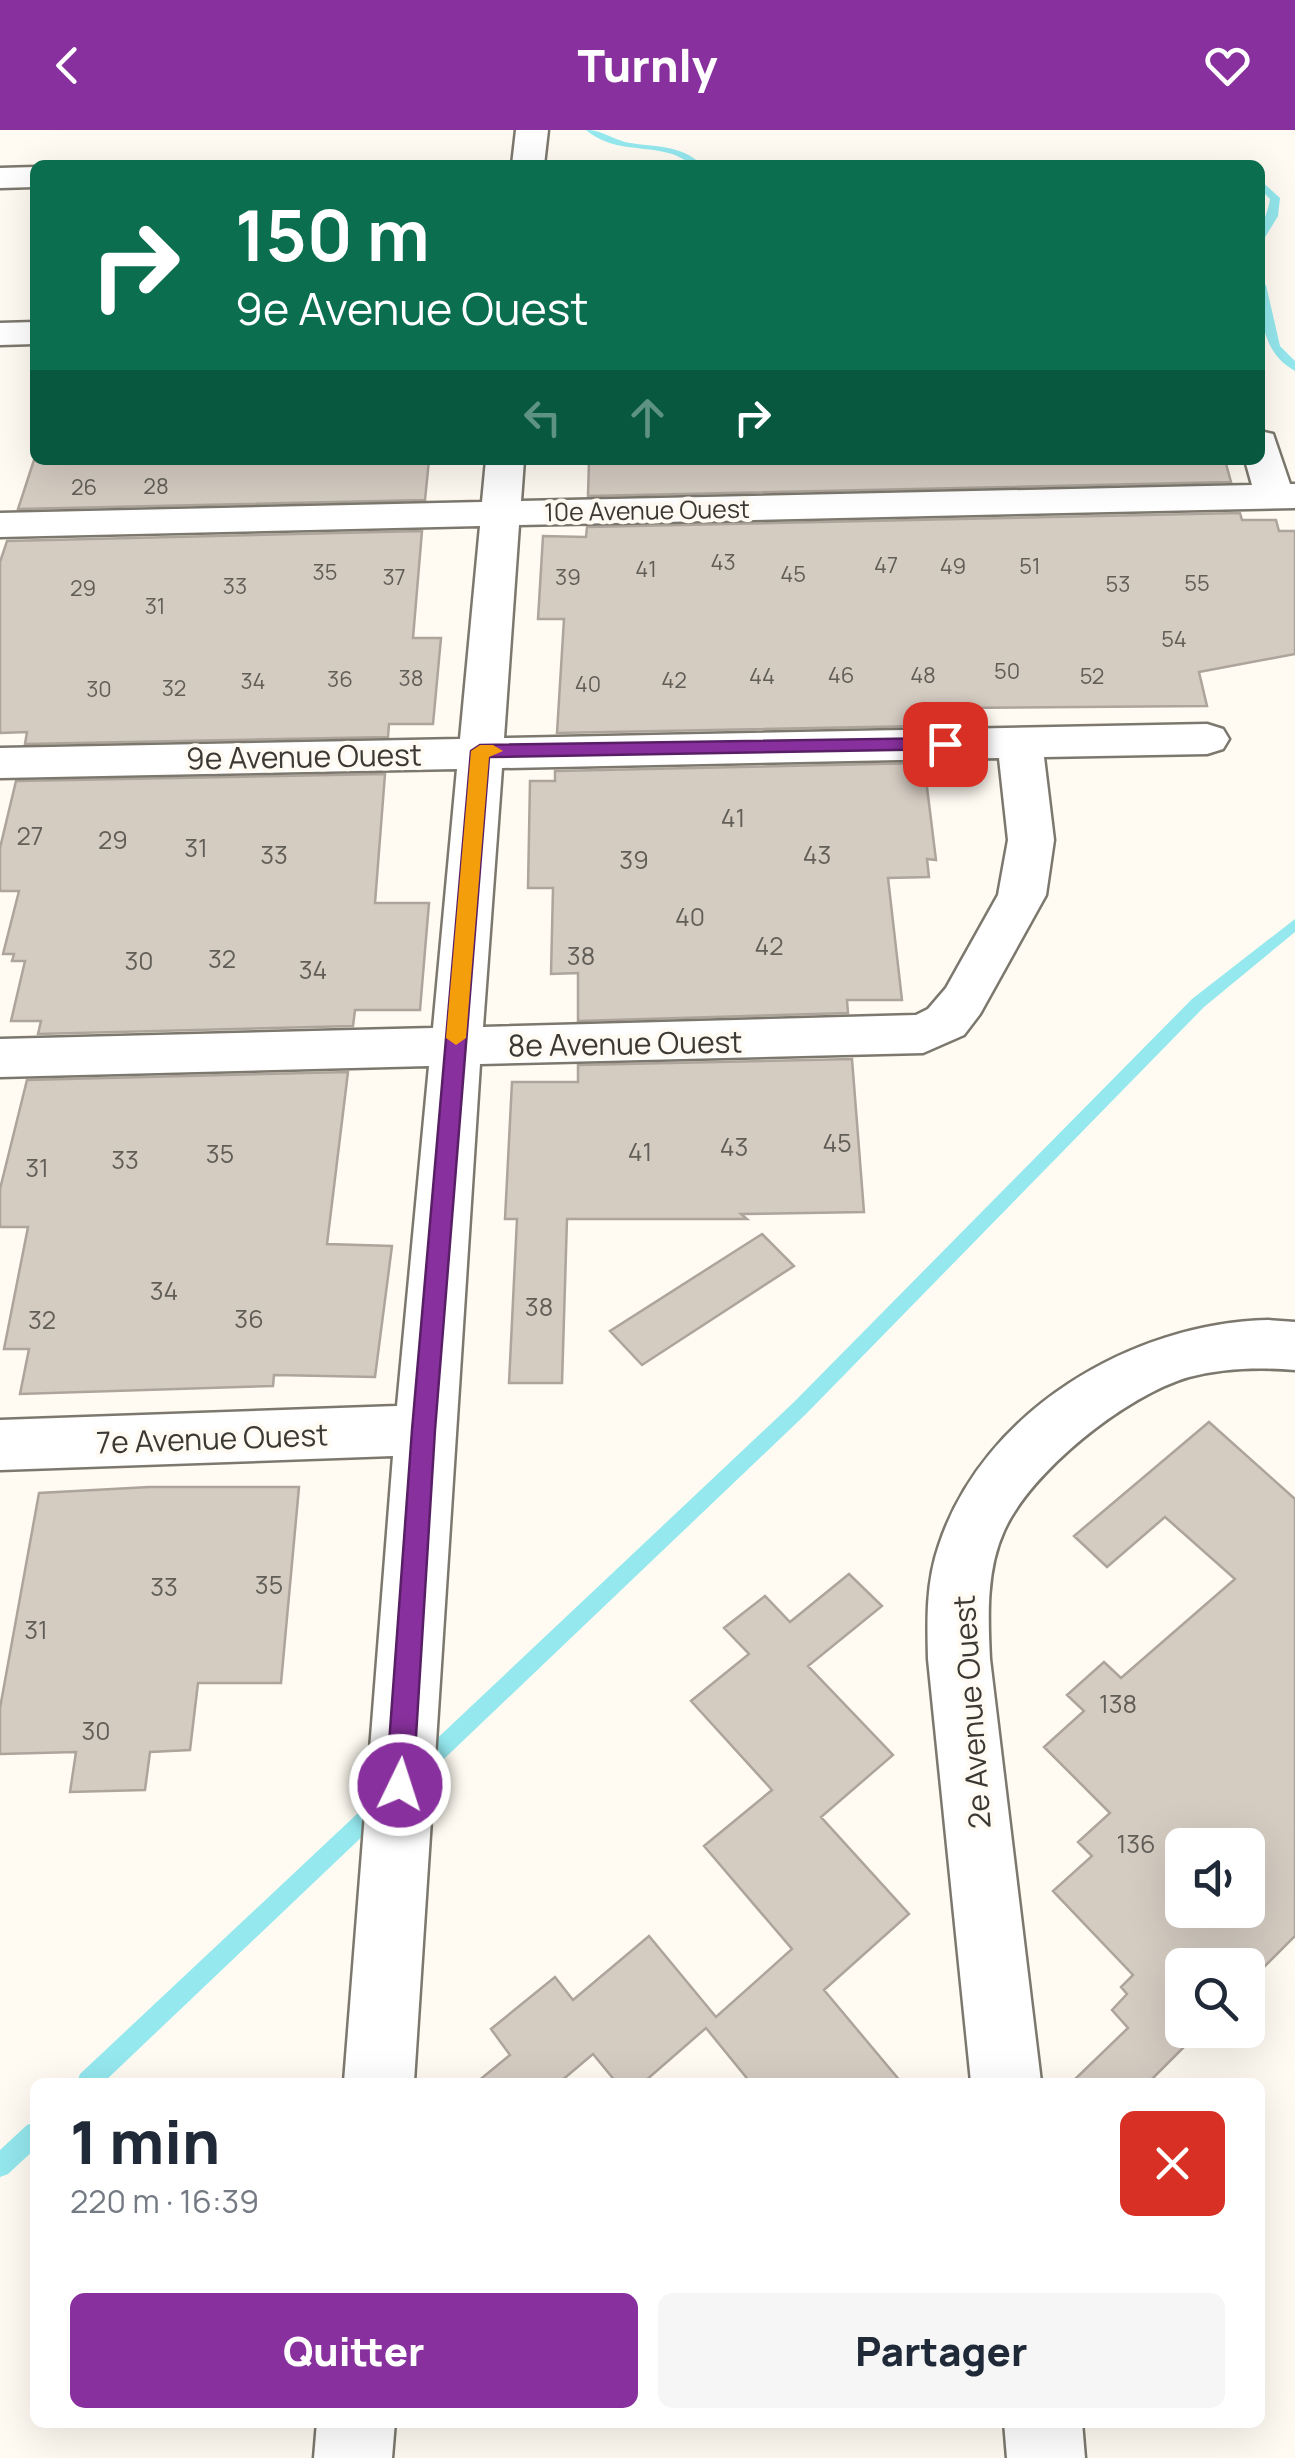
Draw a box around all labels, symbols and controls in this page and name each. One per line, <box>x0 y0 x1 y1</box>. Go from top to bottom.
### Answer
text: Turnly <box>578 34 717 96</box>
icon: back <box>40 38 95 93</box>
icon: heart <box>1200 38 1255 93</box>
text: 150 m <box>235 186 430 282</box>
icon: right <box>70 200 200 330</box>
text: 9e Avenue Ouest <box>235 277 589 339</box>
icon: left <box>515 390 570 445</box>
icon: ahead <box>620 390 675 445</box>
icon: right <box>725 390 780 445</box>
house number: 28 <box>143 471 169 501</box>
house number: 26 <box>71 472 97 502</box>
street label: 10e Avenue Ouest <box>544 491 750 529</box>
house number: 43 <box>710 547 736 577</box>
house number: 47 <box>874 550 898 580</box>
house number: 49 <box>940 551 966 581</box>
house number: 51 <box>1019 551 1041 581</box>
house number: 41 <box>635 554 657 584</box>
house number: 35 <box>313 557 337 587</box>
house number: 45 <box>780 559 806 589</box>
house number: 37 <box>382 562 406 592</box>
house number: 39 <box>555 562 581 592</box>
house number: 55 <box>1184 568 1210 598</box>
house number: 53 <box>1106 569 1130 599</box>
house number: 33 <box>223 571 247 601</box>
house number: 29 <box>70 573 96 603</box>
house number: 31 <box>145 591 165 621</box>
house number: 54 <box>1161 624 1187 654</box>
house number: 50 <box>994 656 1020 686</box>
house number: 46 <box>828 660 854 690</box>
house number: 48 <box>910 660 936 690</box>
house number: 44 <box>749 661 775 691</box>
house number: 52 <box>1080 661 1104 691</box>
house number: 38 <box>399 663 423 693</box>
house number: 36 <box>327 664 353 694</box>
house number: 42 <box>661 665 687 695</box>
house number: 34 <box>240 666 266 696</box>
house number: 40 <box>575 669 601 699</box>
house number: 32 <box>162 673 186 703</box>
house number: 30 <box>86 674 112 704</box>
pin <box>903 702 988 787</box>
icon: arrive <box>918 717 973 772</box>
street label: 9e Avenue Ouest <box>186 733 422 779</box>
house number: 41 <box>721 800 745 835</box>
house number: 27 <box>17 818 43 853</box>
house number: 29 <box>98 822 128 857</box>
house number: 31 <box>184 830 208 865</box>
house number: 33 <box>260 837 288 872</box>
house number: 43 <box>803 837 831 872</box>
house number: 39 <box>619 842 649 877</box>
house number: 40 <box>675 899 705 934</box>
house number: 42 <box>755 928 784 963</box>
house number: 38 <box>567 938 595 973</box>
house number: 32 <box>208 941 236 976</box>
house number: 30 <box>124 943 154 978</box>
house number: 34 <box>299 952 327 987</box>
street label: 8e Avenue Ouest <box>507 1020 743 1066</box>
house number: 45 <box>822 1125 852 1160</box>
house number: 43 <box>720 1129 748 1164</box>
house number: 41 <box>628 1134 652 1169</box>
house number: 35 <box>206 1136 234 1171</box>
house number: 33 <box>111 1142 139 1177</box>
house number: 31 <box>25 1150 49 1185</box>
house number: 34 <box>150 1273 178 1308</box>
house number: 38 <box>525 1289 553 1324</box>
house number: 36 <box>234 1301 264 1336</box>
house number: 32 <box>28 1302 56 1337</box>
street label: 7e Avenue Ouest <box>95 1413 329 1463</box>
house number: 35 <box>255 1567 283 1602</box>
house number: 33 <box>150 1569 178 1604</box>
street label: 2e Avenue Ouest <box>942 1594 1000 1830</box>
house number: 31 <box>24 1612 48 1647</box>
house number: 138 <box>1099 1686 1137 1721</box>
house number: 30 <box>81 1713 111 1748</box>
position arrow <box>348 1733 452 1837</box>
house number: 136 <box>1116 1826 1156 1861</box>
map controls <box>1165 1828 1265 2048</box>
button: sound <box>1165 1828 1265 1928</box>
button: search <box>1165 1948 1265 2048</box>
text: 1 min <box>70 2100 220 2182</box>
button: close <box>1120 2111 1225 2216</box>
text: 220 m · 16:39 <box>70 2179 259 2223</box>
button: Quitter <box>70 2293 638 2408</box>
button: Partager <box>658 2293 1225 2408</box>

